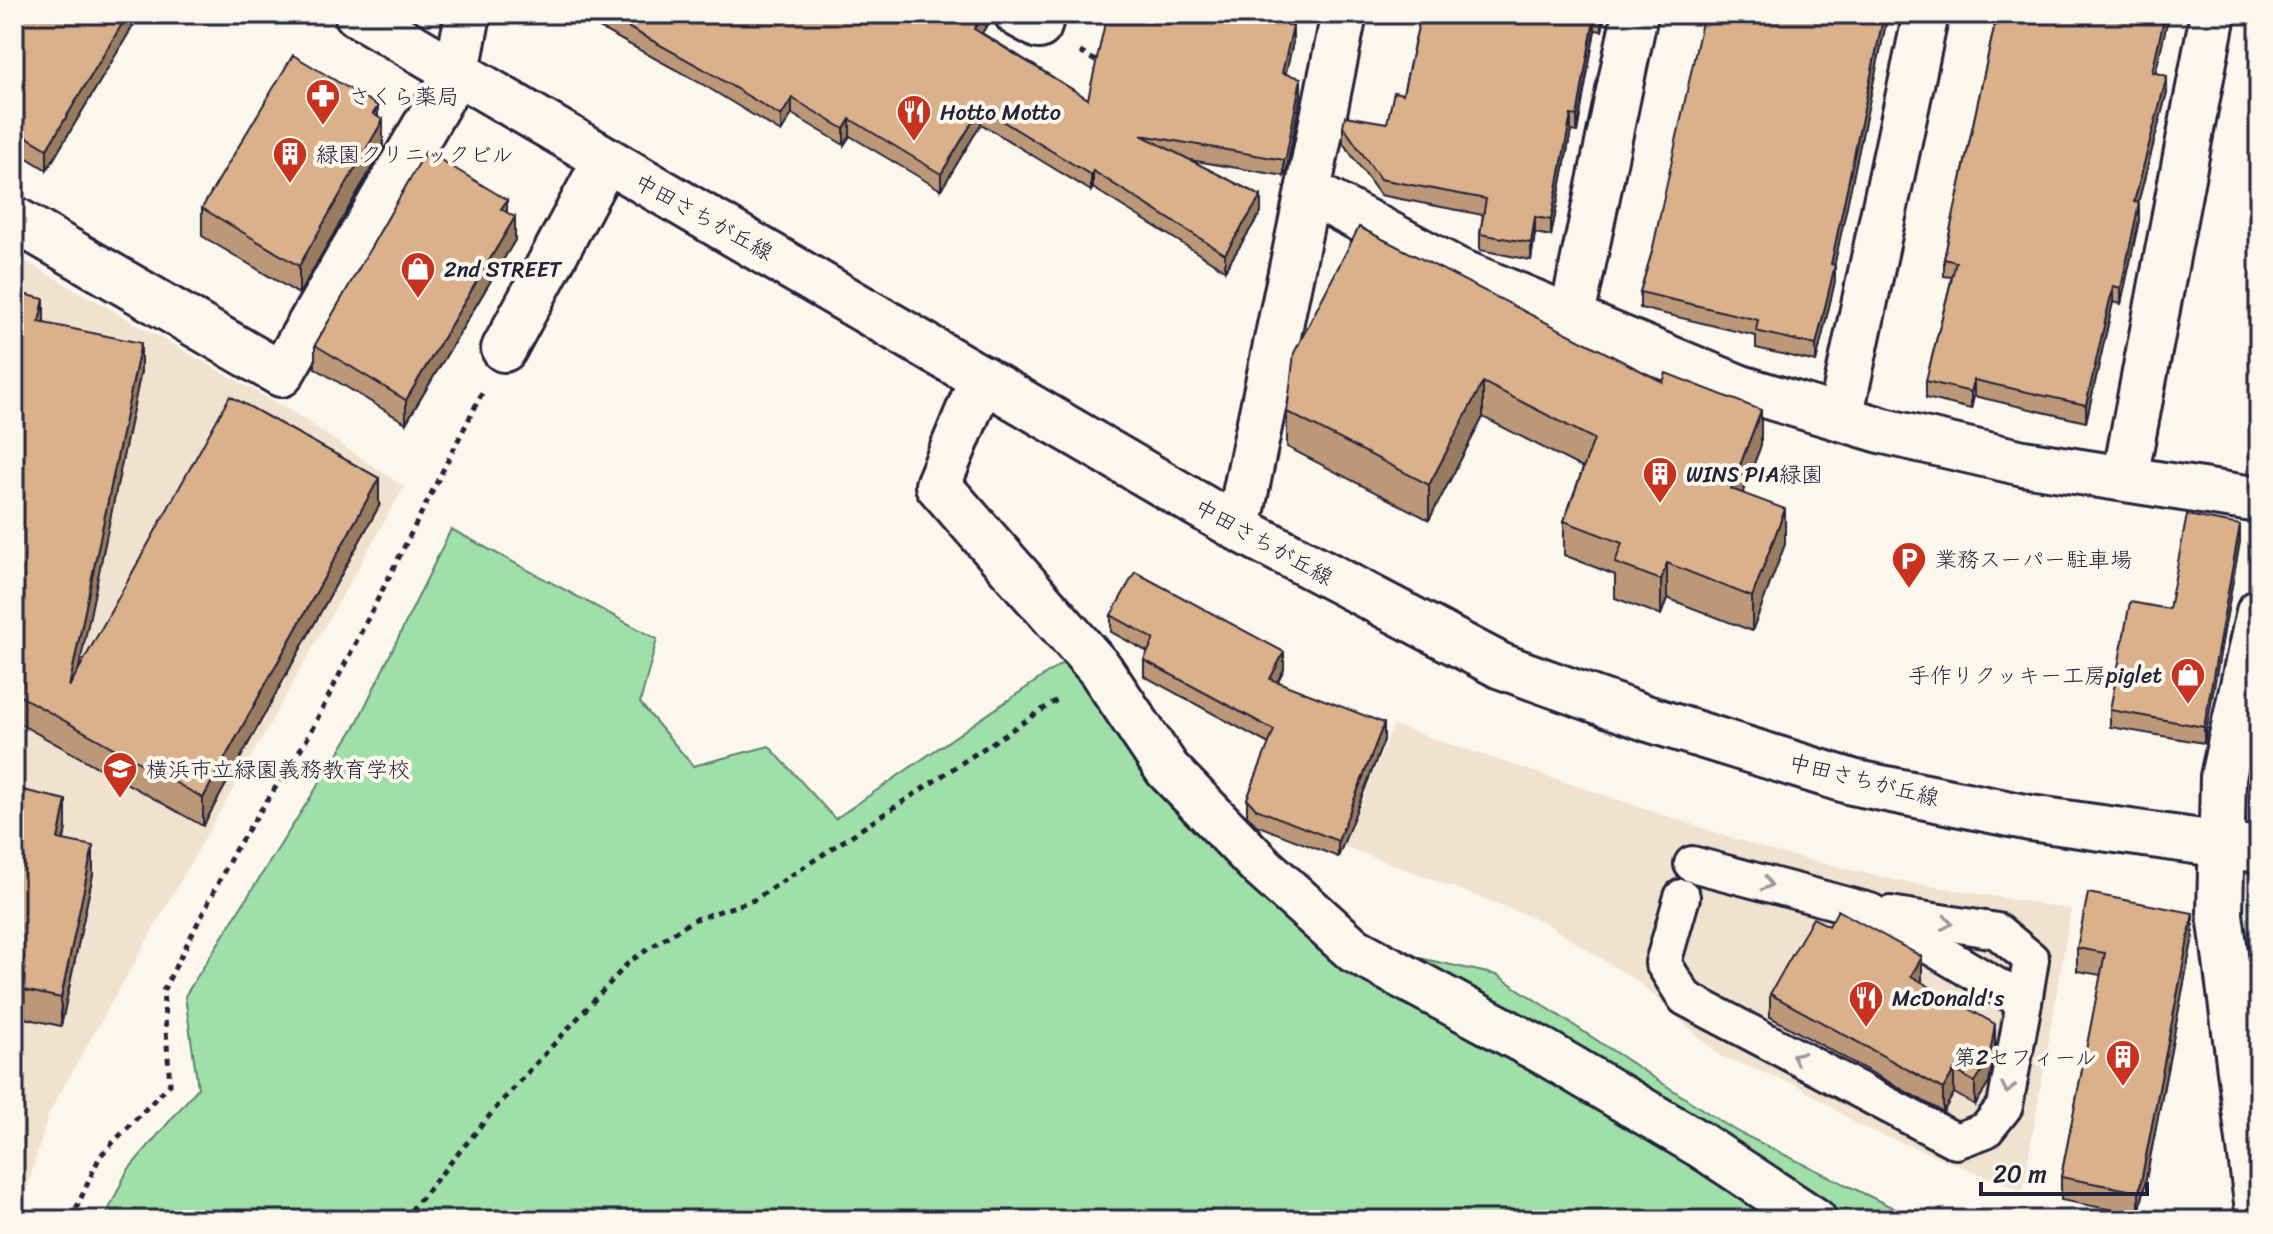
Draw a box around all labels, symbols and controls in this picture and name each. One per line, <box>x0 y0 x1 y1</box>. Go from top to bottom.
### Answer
pharmacy icon: さくら薬局 <box>304 77 342 127</box>
place label: さくら薬局 <box>349 77 459 116</box>
restaurant icon: Hotto Motto <box>895 93 933 143</box>
place label: Hotto Motto <box>940 93 1061 132</box>
building icon: 緑園クリニックビル <box>271 135 309 185</box>
place label: 緑園クリニックビル <box>316 135 514 174</box>
street label: 中田さちが丘線 <box>627 163 781 271</box>
shop icon: 2nd STREET <box>399 250 437 300</box>
place label: 2nd STREET <box>444 250 563 289</box>
building icon: WINS PIA緑園 <box>1641 455 1679 505</box>
place label: WINS PIA緑園 <box>1686 455 1823 494</box>
street label: 中田さちが丘線 <box>1187 488 1341 596</box>
parking icon: 業務スーパー駐車場 <box>1890 540 1928 590</box>
place label: 業務スーパー駐車場 <box>1935 540 2132 579</box>
place label: 手作りクッキー工房piglet <box>1908 656 2162 695</box>
shop icon: 手作りクッキー工房piglet <box>2169 656 2207 706</box>
street label: 中田さちが丘線 <box>1785 742 1943 818</box>
school or university icon: 横浜市立緑園義務教育学校 <box>101 750 139 800</box>
place label: 横浜市立緑園義務教育学校 <box>146 750 410 789</box>
one-way arrow <box>1760 875 1774 892</box>
one-way arrow <box>1940 914 1953 931</box>
restaurant icon: McDonald's <box>1847 979 1885 1029</box>
place label: McDonald's <box>1892 979 2005 1018</box>
place label: 第2セフィール <box>1954 1038 2097 1077</box>
building icon: 第2セフィール <box>2104 1038 2142 1088</box>
one-way arrow <box>1792 1051 1806 1067</box>
one-way arrow <box>2001 1081 2018 1095</box>
scale bar <box>1981 1146 2147 1196</box>
text: 20 m <box>1993 1153 2047 1195</box>

